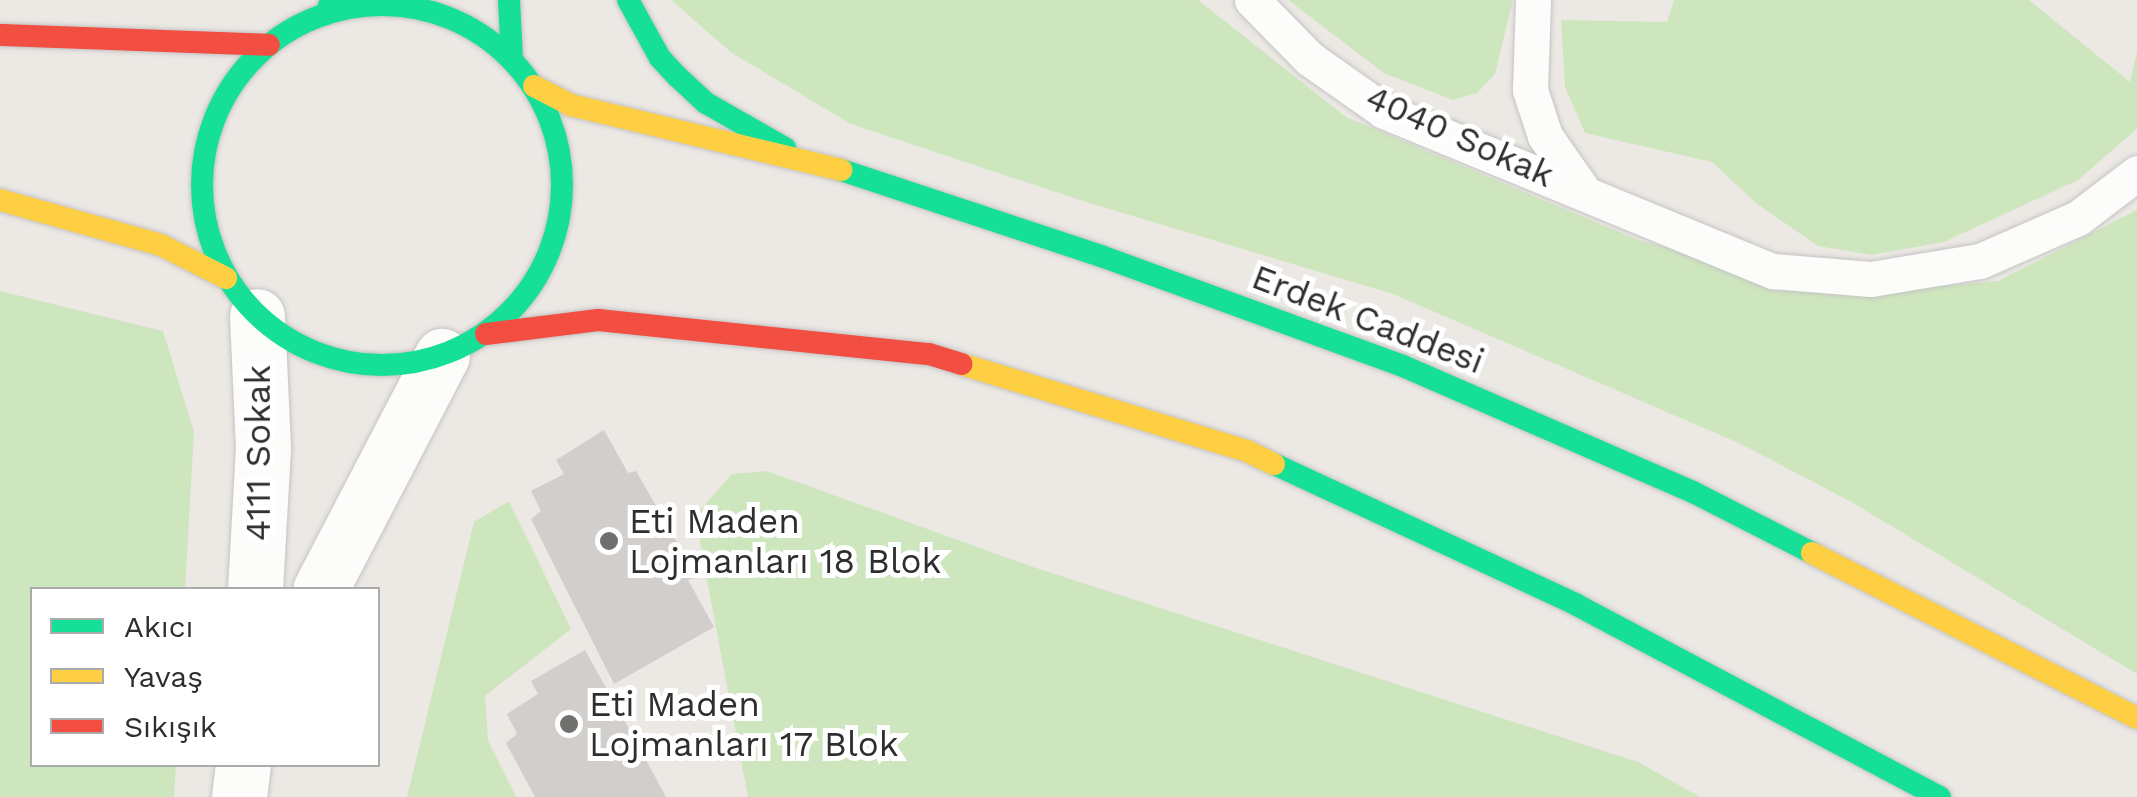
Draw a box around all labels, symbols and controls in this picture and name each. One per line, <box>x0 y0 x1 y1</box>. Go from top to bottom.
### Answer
street label: 4040 Sokak <box>1360 76 1560 196</box>
street label: Erdek Caddesi <box>1246 255 1490 383</box>
street label: 4111 Sokak <box>237 365 279 541</box>
place label: Eti Maden Lojmanları 18 Blok <box>629 500 942 582</box>
marker: Eti Maden Lojmanları 18 Blok <box>598 530 620 552</box>
legend <box>30 587 380 767</box>
text: Akıcı <box>124 609 194 644</box>
text: Yavaş <box>124 659 203 694</box>
place label: Eti Maden Lojmanları 17 Blok <box>589 683 900 765</box>
text: Sıkışık <box>124 709 217 744</box>
marker: Eti Maden Lojmanları 17 Blok <box>558 713 580 735</box>

